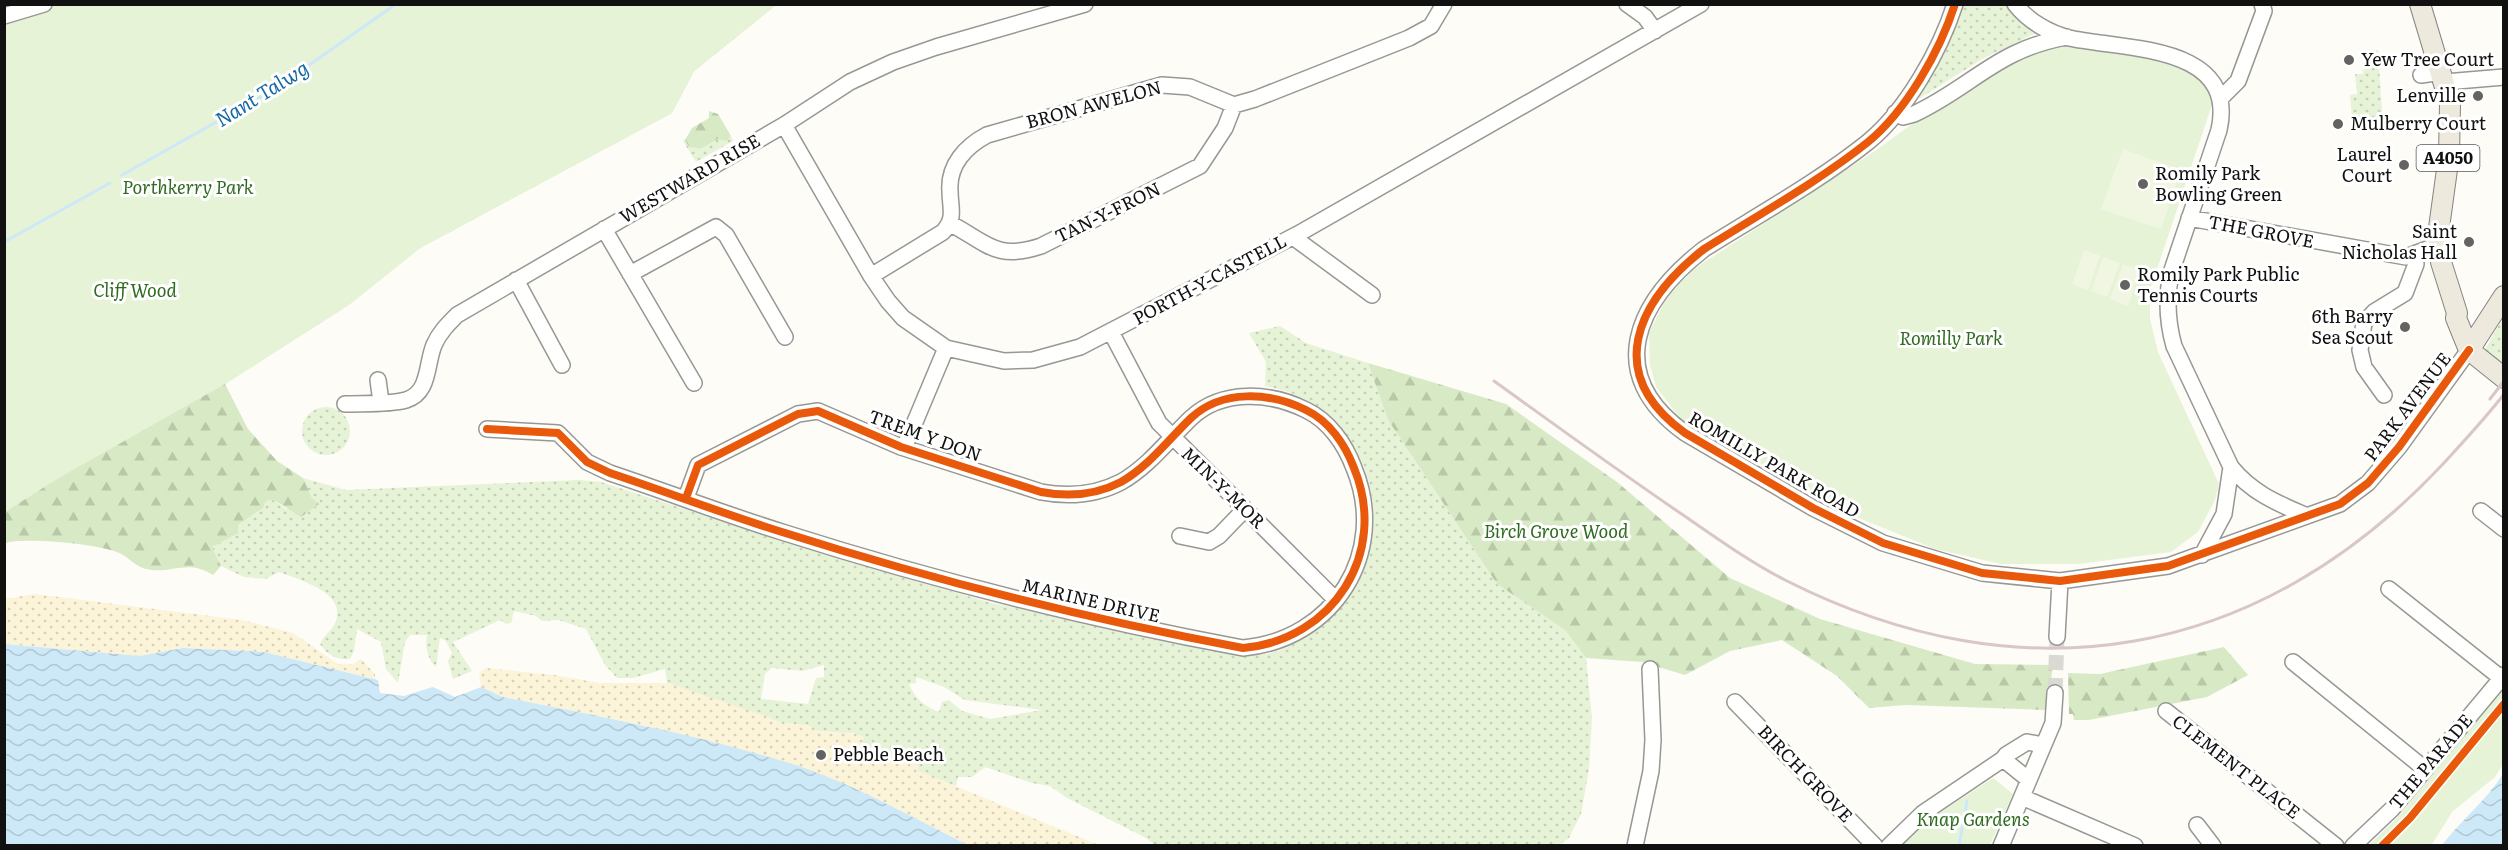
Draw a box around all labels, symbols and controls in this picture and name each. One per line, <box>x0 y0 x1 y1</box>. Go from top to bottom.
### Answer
place label: Yew Tree Court <box>2361 45 2495 72</box>
water label: Nant Talwg <box>208 52 314 133</box>
marker: Yew Tree Court <box>2342 53 2356 67</box>
street label: BRON AWELON <box>1023 72 1164 135</box>
place label: Lenville <box>2396 81 2466 108</box>
marker: Lenville <box>2471 89 2485 103</box>
place label: Mulberry Court <box>2350 109 2487 136</box>
marker: Mulberry Court <box>2331 117 2345 131</box>
street label: WESTWARD RISE <box>614 126 765 229</box>
place label: Laurel Court <box>2336 140 2393 188</box>
road number: A4050 <box>2416 145 2480 171</box>
marker: Laurel Court <box>2397 158 2411 172</box>
place label: Romily Park Bowling Green <box>2155 159 2282 207</box>
park label: Porthkerry Park <box>122 173 254 200</box>
street label: TAN-Y-FRON <box>1050 174 1165 249</box>
marker: Romily Park Bowling Green <box>2136 177 2150 191</box>
street label: THE GROVE <box>2206 207 2317 254</box>
place label: Saint Nicholas Hall <box>2341 217 2458 265</box>
street label: PORTH-Y-CASTELL <box>1128 227 1291 331</box>
marker: Saint Nicholas Hall <box>2462 235 2476 249</box>
place label: Romily Park Public Tennis Courts <box>2137 260 2299 308</box>
park label: Cliff Wood <box>93 276 178 303</box>
marker: Romily Park Public Tennis Courts <box>2118 278 2132 292</box>
place label: 6th Barry Sea Scout <box>2311 302 2394 350</box>
marker: 6th Barry Sea Scout <box>2398 320 2412 334</box>
park label: Romilly Park <box>1899 324 2003 351</box>
street label: PARK AVENUE <box>2357 346 2457 466</box>
street label: TREM Y DON <box>865 402 986 468</box>
street label: ROMILLY PARK ROAD <box>1684 404 1866 524</box>
street label: MIN-Y-MOR <box>1176 440 1272 534</box>
park label: Birch Grove Wood <box>1484 517 1629 544</box>
street label: MARINE DRIVE <box>1020 571 1163 629</box>
street label: CLEMENT PLACE <box>2167 707 2307 825</box>
street label: THE PARADE <box>2382 707 2478 815</box>
street label: BIRCH GROVE <box>1752 718 1860 828</box>
place label: Pebble Beach <box>833 740 944 767</box>
marker: Pebble Beach <box>814 748 828 762</box>
park label: Knap Gardens <box>1916 805 2030 832</box>

